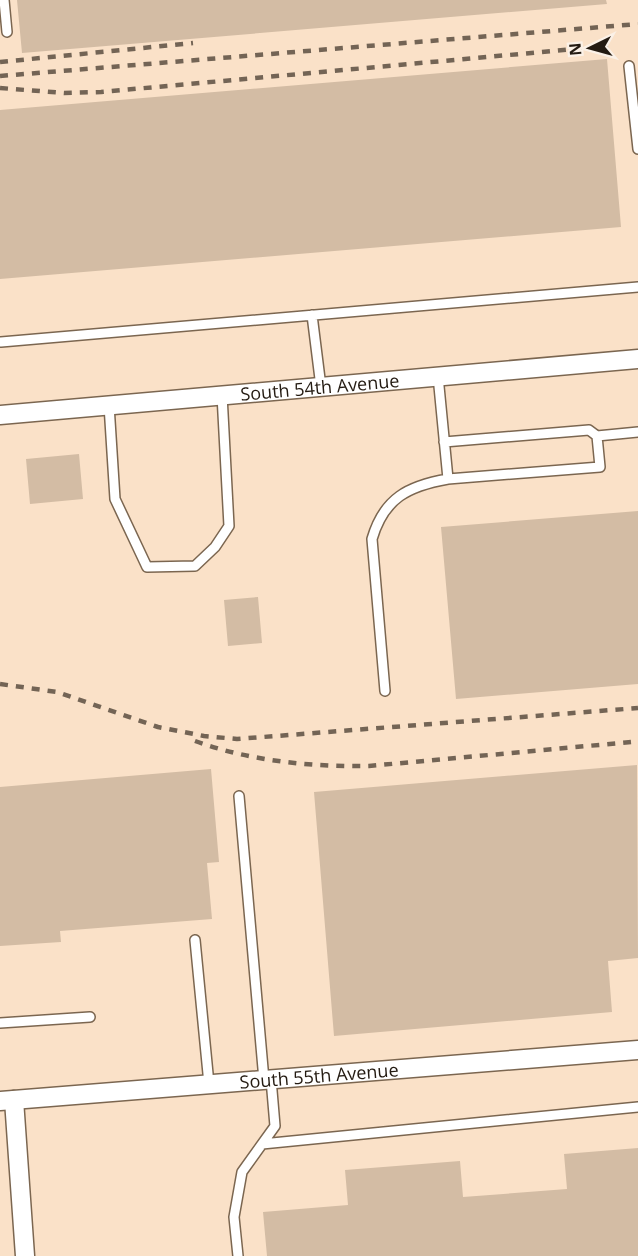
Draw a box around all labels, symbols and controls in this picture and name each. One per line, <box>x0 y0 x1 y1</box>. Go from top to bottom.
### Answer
north arrow <box>560 18 620 78</box>
text: N <box>564 42 587 57</box>
street label: South 54th Avenue <box>239 368 400 406</box>
street label: South 55th Avenue <box>239 1057 399 1094</box>

